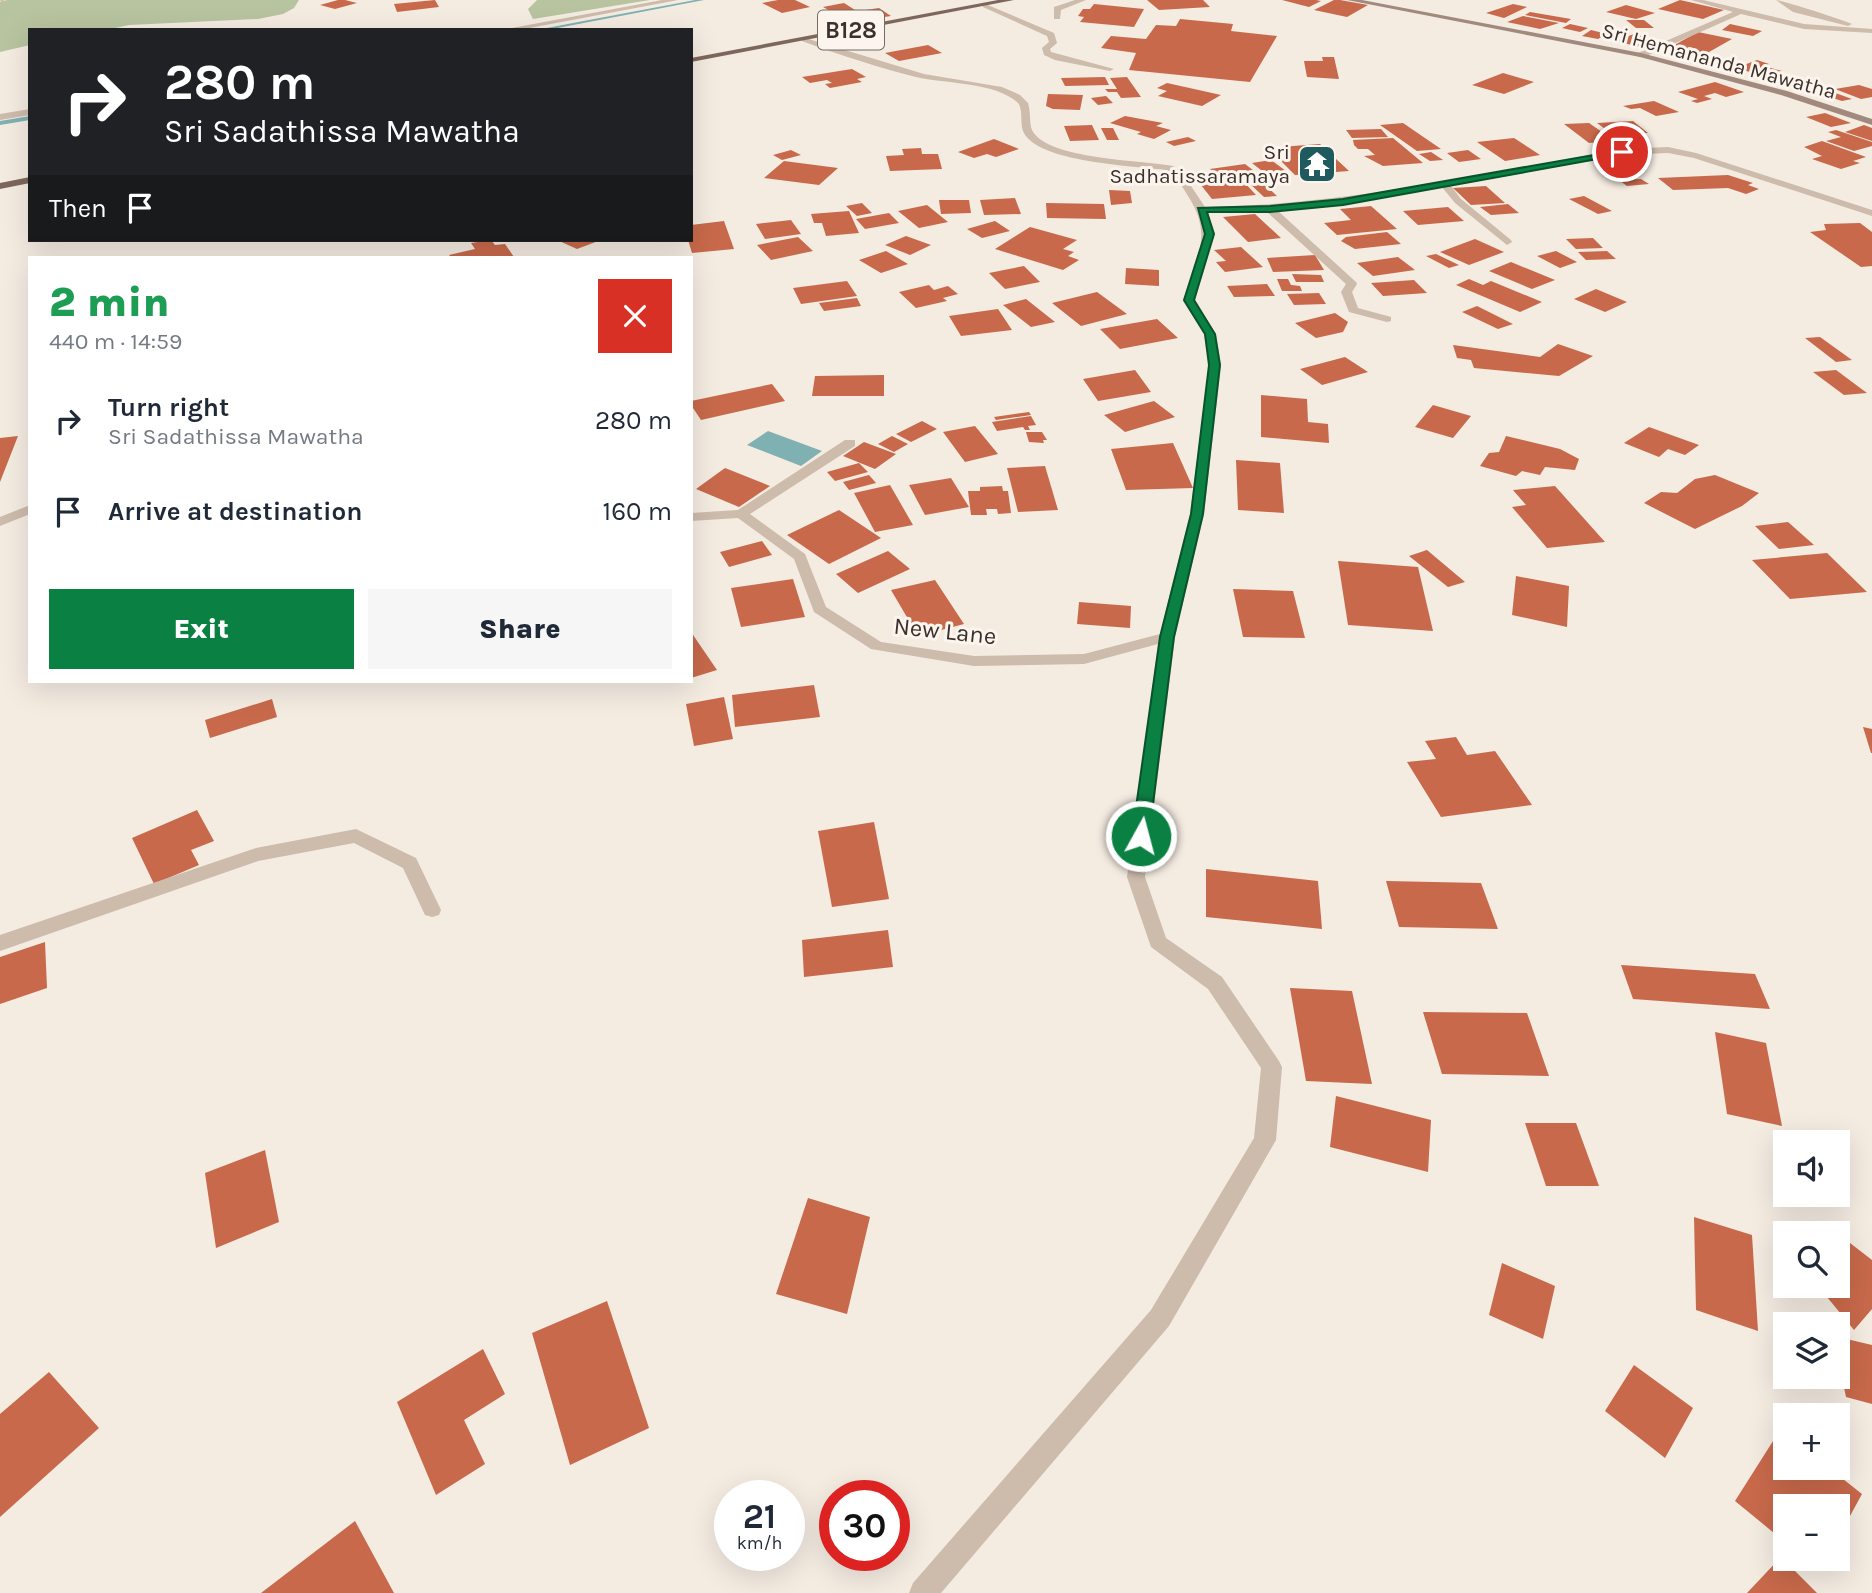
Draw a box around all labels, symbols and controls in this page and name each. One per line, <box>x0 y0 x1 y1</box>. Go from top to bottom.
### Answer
road number: B128 <box>818 10 884 50</box>
street label: Sri Hemananda Mawatha <box>1599 18 1839 104</box>
text: 280 m <box>164 54 315 111</box>
icon: right <box>49 56 140 147</box>
text: Sri Sadathissa Mawatha <box>164 113 520 150</box>
pin <box>1592 122 1652 182</box>
icon: arrive <box>1603 133 1641 171</box>
place label: Sri Sadhatissaramaya <box>1110 140 1290 188</box>
temple icon: Sri Sadhatissaramaya <box>1296 143 1338 185</box>
icon: arrive <box>121 189 159 227</box>
text: Then <box>49 193 107 224</box>
text: 2 min <box>49 277 169 327</box>
button: close <box>598 279 672 353</box>
text: 440 m · 14:59 <box>49 328 182 355</box>
text: Turn right <box>108 392 229 423</box>
icon: right <box>49 402 87 440</box>
text: 280 m <box>595 405 672 436</box>
text: Sri Sadathissa Mawatha <box>108 423 364 450</box>
icon: arrive <box>49 493 87 531</box>
text: Arrive at destination <box>108 496 362 527</box>
text: 160 m <box>603 496 672 527</box>
button: Exit <box>49 589 354 669</box>
button: Share <box>368 589 672 669</box>
street label: New Lane <box>892 612 998 650</box>
position arrow <box>1104 799 1178 873</box>
map controls <box>1773 1130 1850 1571</box>
button: sound <box>1773 1130 1850 1207</box>
button: search <box>1773 1221 1850 1298</box>
button: layers <box>1773 1312 1850 1389</box>
button: + <box>1773 1403 1850 1480</box>
speed limit sign: 30 <box>819 1480 910 1571</box>
button: − <box>1773 1494 1850 1571</box>
text: 21 <box>743 1496 776 1537</box>
text: km/h <box>737 1532 782 1554</box>

